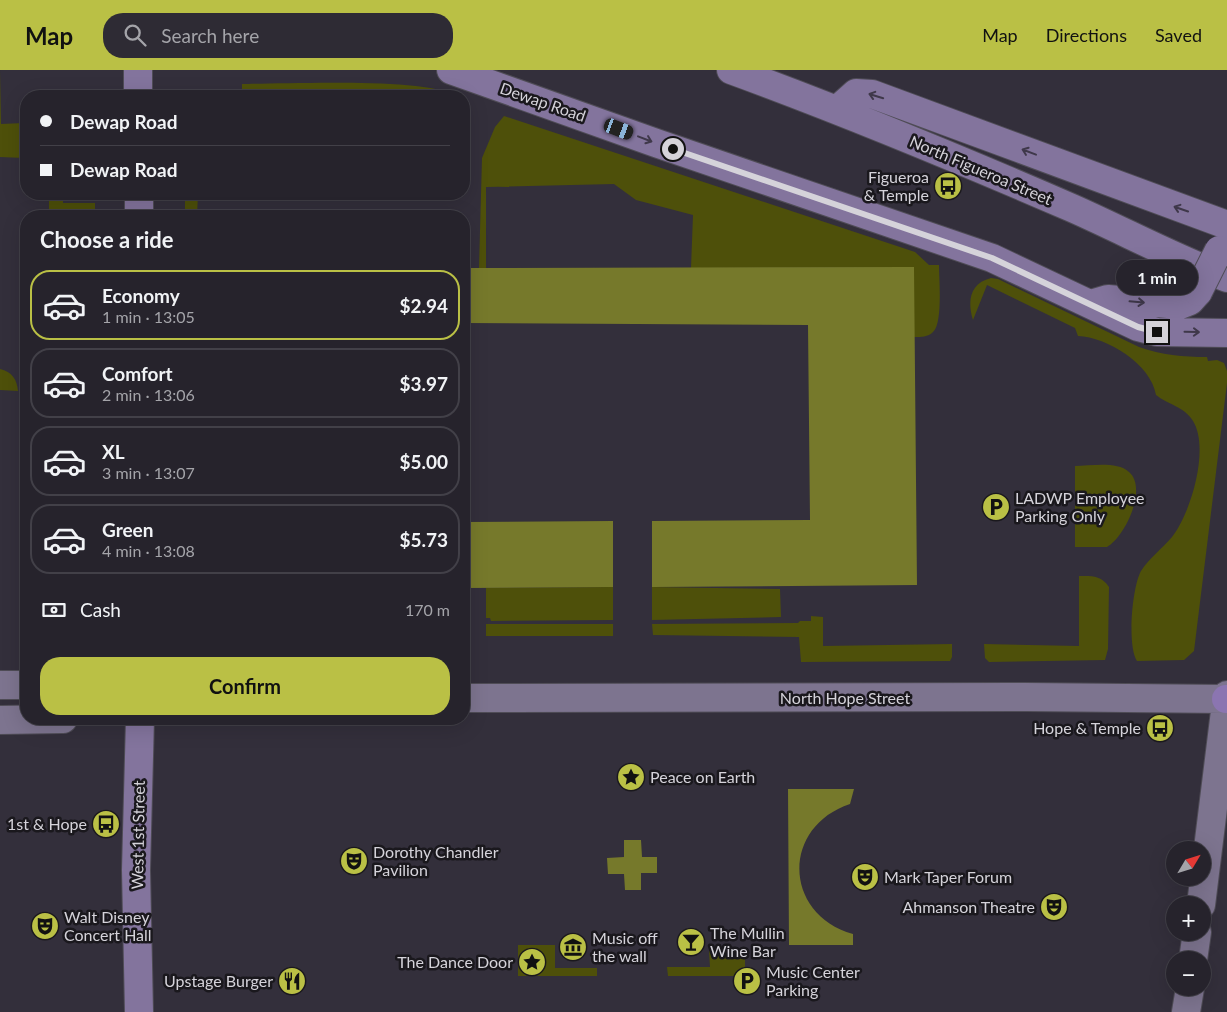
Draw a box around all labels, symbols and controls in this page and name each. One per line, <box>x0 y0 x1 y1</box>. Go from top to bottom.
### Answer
search box <box>103 13 453 58</box>
text: Map <box>25 21 73 50</box>
icon: search <box>121 21 149 49</box>
text: Search here <box>161 24 259 47</box>
text: Map <box>982 24 1018 46</box>
text: Directions <box>1046 24 1127 46</box>
text: Saved <box>1155 24 1202 46</box>
street label: Dewap Road <box>498 78 589 125</box>
one-way arrow <box>869 91 885 101</box>
text: Dewap Road <box>70 110 177 133</box>
car <box>602 117 635 141</box>
street label: North Figueroa Street <box>907 131 1056 208</box>
one-way arrow <box>637 135 652 144</box>
route start <box>662 138 684 160</box>
one-way arrow <box>1022 146 1037 156</box>
text: Dewap Road <box>70 158 177 181</box>
place label: Figueroa & Temple <box>864 167 929 204</box>
bus stop icon: Figueroa & Temple <box>933 171 963 201</box>
one-way arrow <box>1174 204 1189 213</box>
text: Choose a ride <box>40 226 174 253</box>
callout: 1 min <box>1116 260 1198 294</box>
text: 1 min <box>1137 268 1177 287</box>
icon: car <box>42 283 87 328</box>
text: Economy <box>102 284 180 307</box>
text: $2.94 <box>399 294 448 317</box>
one-way arrow <box>1129 297 1145 306</box>
text: 1 min · 13:05 <box>102 307 195 326</box>
route end <box>1146 321 1168 343</box>
one-way arrow <box>1184 328 1200 337</box>
icon: car <box>42 361 87 406</box>
text: Comfort <box>102 362 173 385</box>
text: $3.97 <box>399 372 448 395</box>
text: 2 min · 13:06 <box>102 385 195 404</box>
icon: car <box>42 439 87 484</box>
text: XL <box>102 440 125 463</box>
text: $5.00 <box>399 450 448 473</box>
text: 3 min · 13:07 <box>102 463 195 482</box>
place label: LADWP Employee Parking Only <box>1015 488 1145 525</box>
parking icon: LADWP Employee Parking Only <box>981 492 1011 522</box>
icon: car <box>42 517 87 562</box>
text: Green <box>102 518 153 541</box>
text: $5.73 <box>399 528 448 551</box>
text: 4 min · 13:08 <box>102 541 195 560</box>
icon: cash <box>40 596 68 624</box>
text: Cash <box>80 598 121 621</box>
text: 170 m <box>405 600 450 619</box>
button: Confirm <box>40 657 450 715</box>
street label: North Hope Street <box>780 688 910 707</box>
bus stop icon: Hope & Temple <box>1145 713 1175 743</box>
place label: Hope & Temple <box>1033 718 1141 737</box>
place icon: Peace on Earth <box>616 762 646 792</box>
place label: Peace on Earth <box>650 767 755 786</box>
street label: West 1st Street <box>127 780 148 890</box>
bus stop icon: 1st & Hope <box>91 809 121 839</box>
place label: 1st & Hope <box>7 814 87 833</box>
north arrow <box>1166 841 1211 886</box>
map controls <box>1166 841 1211 996</box>
place label: Dorothy Chandler Pavilion <box>373 842 499 879</box>
theatre icon: Dorothy Chandler Pavilion <box>339 846 369 876</box>
theatre icon: Mark Taper Forum <box>850 862 880 892</box>
place label: Mark Taper Forum <box>884 867 1012 886</box>
theatre icon: Ahmanson Theatre <box>1039 892 1069 922</box>
button: + <box>1166 896 1211 941</box>
place label: Ahmanson Theatre <box>902 897 1035 916</box>
place label: Walt Disney Concert Hall <box>64 907 152 944</box>
theatre icon: Walt Disney Concert Hall <box>30 911 60 941</box>
place label: The Mullin Wine Bar <box>710 923 785 960</box>
bar icon: The Mullin Wine Bar <box>676 927 706 957</box>
place label: Music off the wall <box>592 928 658 965</box>
museum icon: Music off the wall <box>558 932 588 962</box>
place icon: The Dance Door <box>517 947 547 977</box>
button: − <box>1166 951 1211 996</box>
place label: The Dance Door <box>397 952 513 971</box>
place label: Music Center Parking <box>766 962 860 999</box>
restaurant icon: Upstage Burger <box>277 966 307 996</box>
parking icon: Music Center Parking <box>732 966 762 996</box>
place label: Upstage Burger <box>164 971 273 990</box>

